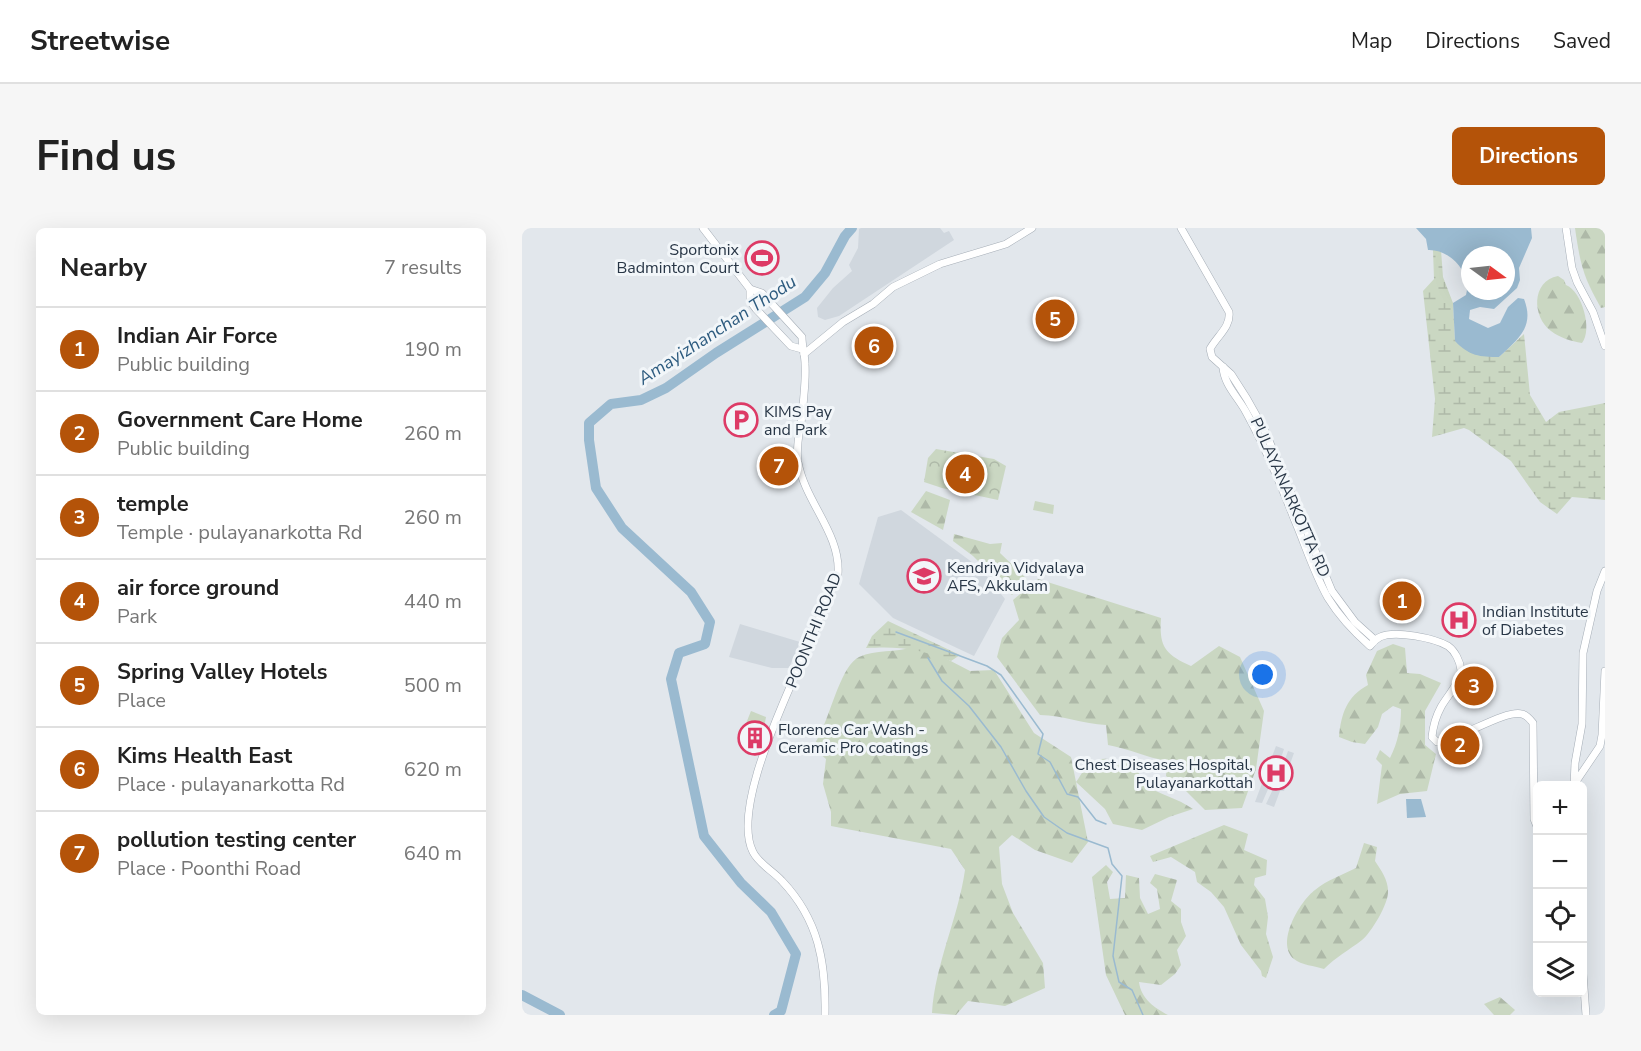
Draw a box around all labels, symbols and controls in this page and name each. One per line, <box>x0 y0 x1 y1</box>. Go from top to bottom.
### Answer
text: Streetwise <box>30 22 170 60</box>
text: Map <box>1351 27 1392 55</box>
text: Directions <box>1425 27 1520 55</box>
text: Saved <box>1553 27 1611 55</box>
button: Directions <box>1452 127 1605 185</box>
text: Find us <box>36 128 176 185</box>
place label: Sportonix Badminton Court <box>616 239 740 279</box>
sports icon: Sportonix Badminton Court <box>744 240 780 276</box>
north arrow <box>1461 246 1515 300</box>
text: Nearby <box>60 250 147 285</box>
text: 7 results <box>384 254 462 281</box>
water label: Amayizhanchan Thodu <box>632 270 801 391</box>
pin: 5 <box>1036 296 1074 341</box>
text: Indian Air Force <box>117 321 277 351</box>
pin: 6 <box>854 324 894 368</box>
text: 1 <box>74 336 86 363</box>
text: 190 m <box>404 336 462 363</box>
text: Public building <box>117 351 250 378</box>
place label: KIMS Pay and Park <box>764 401 833 441</box>
parking icon: KIMS Pay and Park <box>723 402 759 438</box>
text: Government Care Home <box>117 405 363 435</box>
street label: PULAYANARKOTTA RD <box>1245 414 1335 581</box>
text: 2 <box>74 420 86 447</box>
text: 260 m <box>404 420 462 447</box>
text: Public building <box>117 435 250 462</box>
pin: 7 <box>760 444 798 488</box>
pin: 4 <box>946 452 984 496</box>
text: temple <box>117 489 189 519</box>
text: 3 <box>74 504 86 531</box>
text: 260 m <box>404 504 462 531</box>
text: Temple · pulayanarkotta Rd <box>117 519 362 546</box>
place label: Kendriya Vidyalaya AFS, Akkulam <box>947 557 1084 597</box>
school or university icon: Kendriya Vidyalaya AFS, Akkulam <box>906 558 942 594</box>
street label: POONTHI ROAD <box>781 569 847 691</box>
text: air force ground <box>117 573 279 603</box>
pin: 1 <box>1382 578 1422 623</box>
text: 4 <box>74 588 86 615</box>
text: 440 m <box>404 588 462 615</box>
place label: Indian Institute of Diabetes <box>1482 601 1589 641</box>
hospital icon: Indian Institute of Diabetes <box>1441 602 1477 638</box>
text: Park <box>117 603 157 630</box>
text: Spring Valley Hotels <box>117 657 327 687</box>
your location <box>1248 660 1277 689</box>
pin: 3 <box>1454 664 1494 708</box>
text: 5 <box>74 672 86 699</box>
text: 500 m <box>404 672 462 699</box>
text: Place <box>117 687 166 714</box>
place label: Florence Car Wash - Ceramic Pro coatings <box>778 719 928 759</box>
building icon: Florence Car Wash - Ceramic Pro coatings <box>737 720 773 756</box>
pin: 2 <box>1440 722 1480 768</box>
text: Kims Health East <box>117 741 292 771</box>
place label: Chest Diseases Hospital, Pulayanarkottah <box>1075 754 1253 794</box>
hospital icon: Chest Diseases Hospital, Pulayanarkottah <box>1258 755 1294 791</box>
text: 6 <box>74 756 86 783</box>
text: 620 m <box>404 756 462 783</box>
text: Place · pulayanarkotta Rd <box>117 771 345 798</box>
map controls <box>1533 781 1587 997</box>
button: + <box>1533 781 1587 835</box>
text: pollution testing center <box>117 825 356 855</box>
button: − <box>1533 835 1587 889</box>
text: 7 <box>74 840 86 867</box>
text: 640 m <box>404 840 462 867</box>
text: Place · Poonthi Road <box>117 855 301 882</box>
button: locate <box>1533 889 1587 943</box>
button: layers <box>1533 943 1587 997</box>

